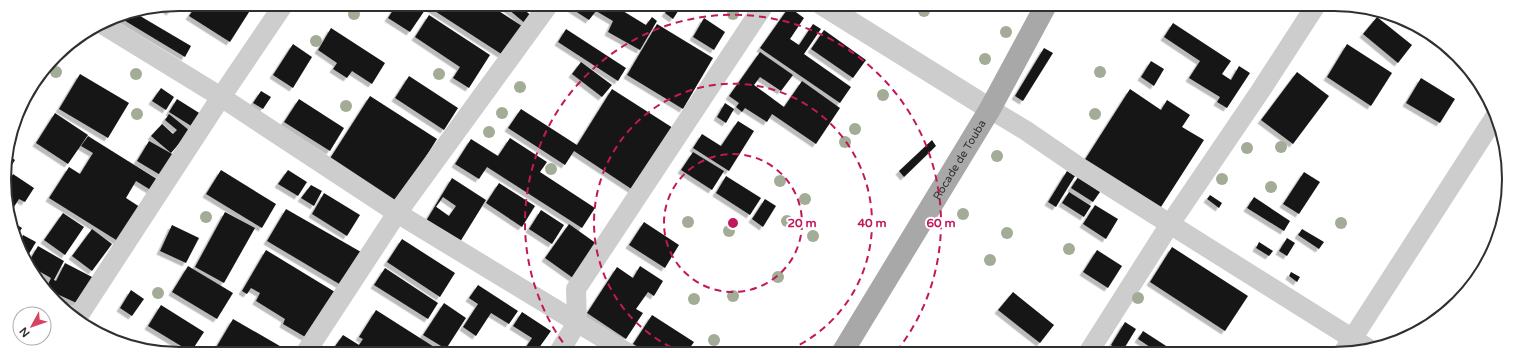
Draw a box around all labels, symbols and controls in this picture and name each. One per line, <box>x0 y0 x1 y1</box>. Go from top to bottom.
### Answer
street label: Rocade de Touba <box>930 117 988 202</box>
centre of rings <box>726 216 740 230</box>
text: 20 m <box>787 216 817 230</box>
text: 40 m <box>857 216 887 230</box>
text: 60 m <box>926 216 956 230</box>
north arrow <box>12 306 52 346</box>
text: N <box>17 325 33 340</box>

